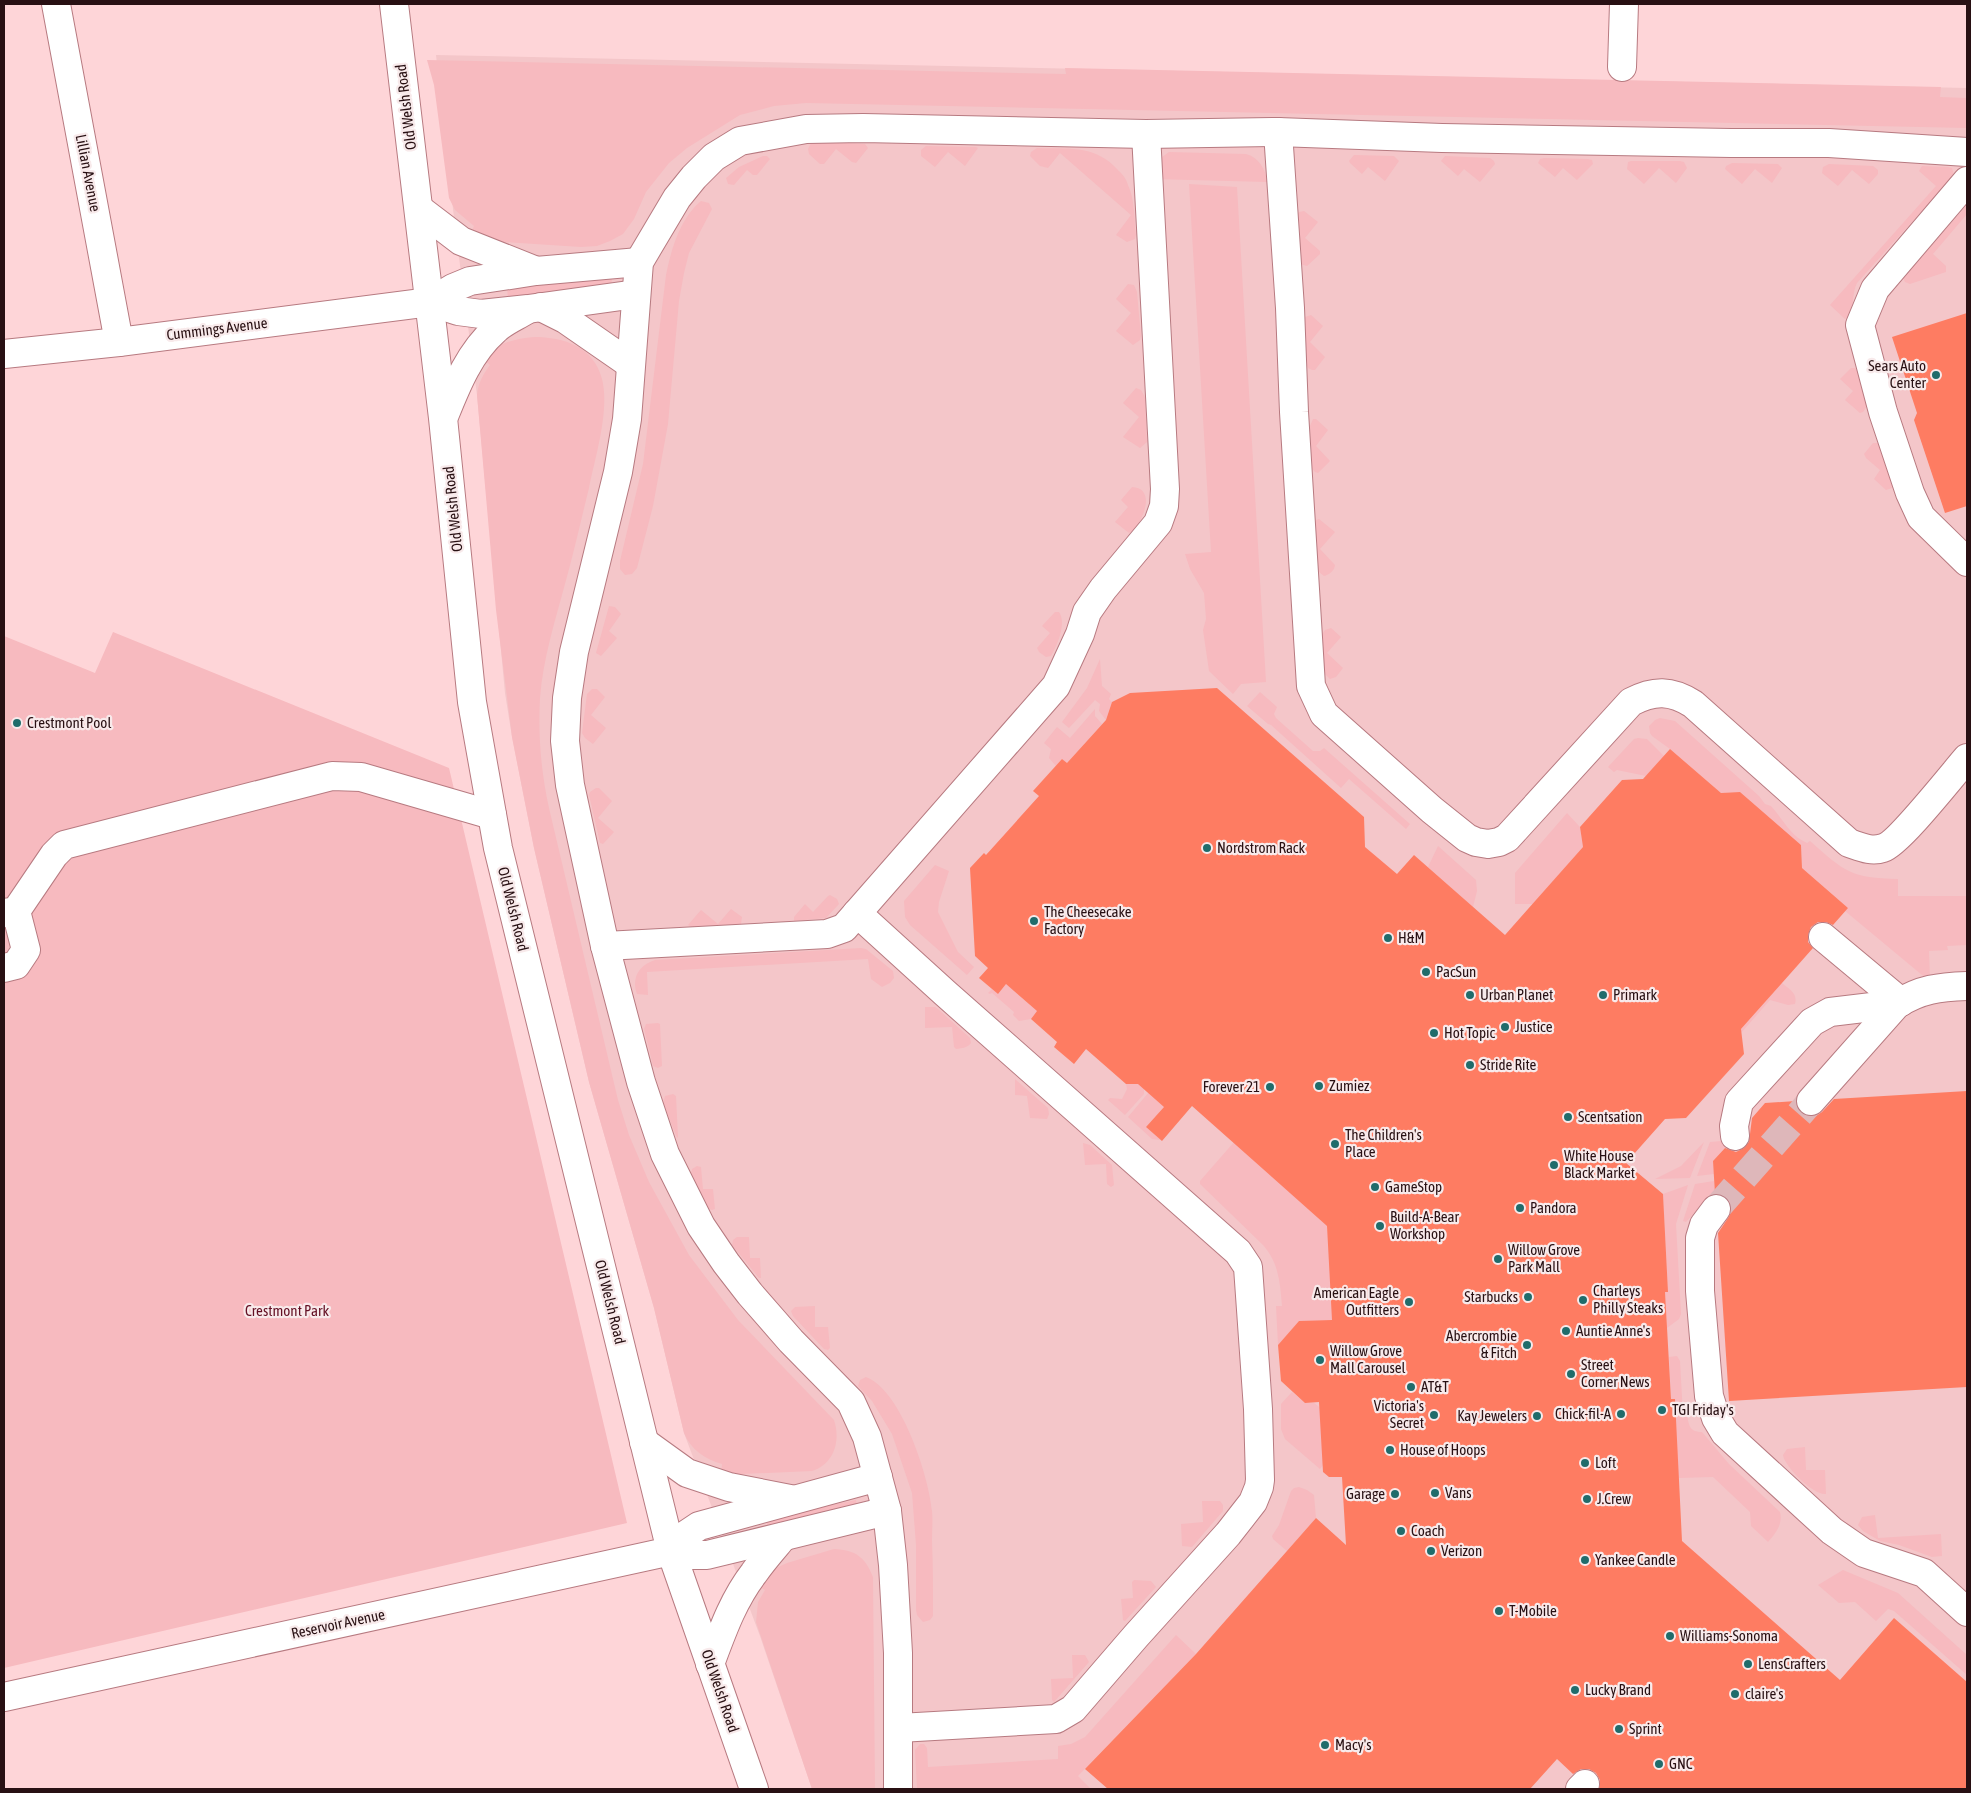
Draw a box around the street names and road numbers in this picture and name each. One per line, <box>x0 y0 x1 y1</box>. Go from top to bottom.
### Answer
street label: Old Welsh Road <box>392 63 419 151</box>
street label: Lillian Avenue <box>73 133 104 213</box>
street label: Cummings Avenue <box>165 314 269 343</box>
street label: Old Welsh Road <box>440 465 465 553</box>
street label: Old Welsh Road <box>495 865 532 953</box>
street label: Old Welsh Road <box>592 1258 629 1346</box>
street label: Reservoir Avenue <box>289 1605 386 1642</box>
street label: Old Welsh Road <box>698 1647 743 1734</box>

